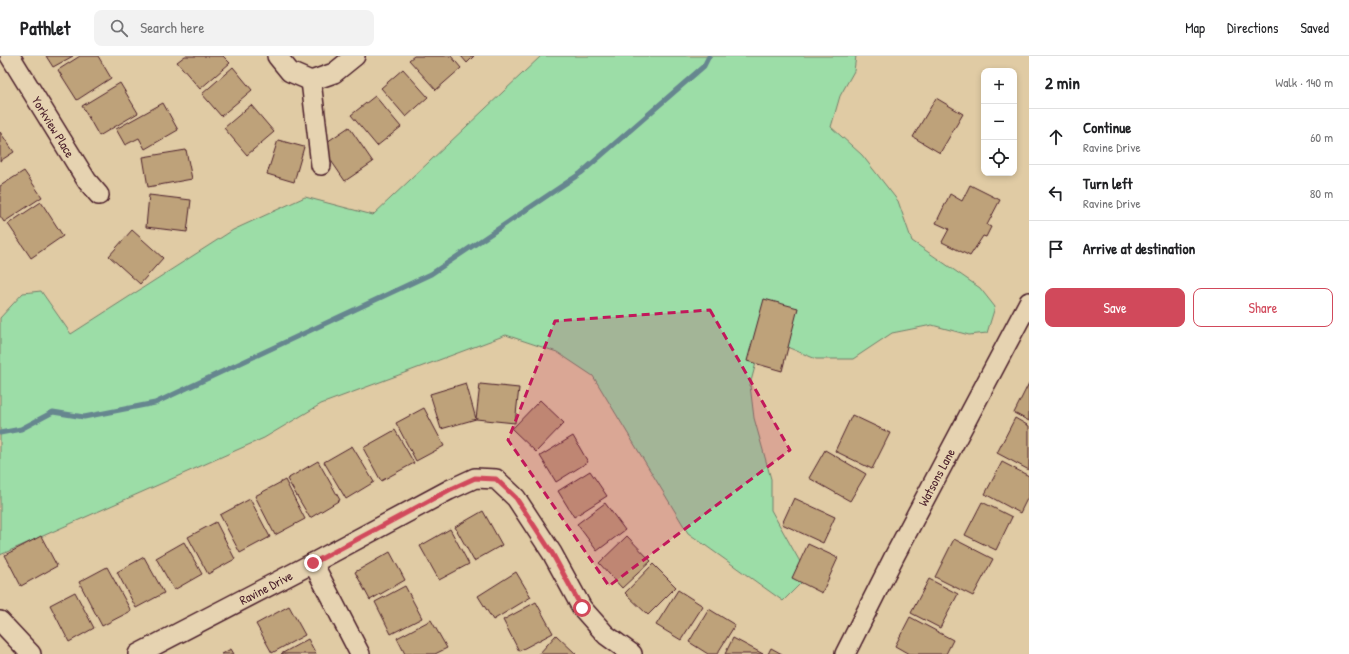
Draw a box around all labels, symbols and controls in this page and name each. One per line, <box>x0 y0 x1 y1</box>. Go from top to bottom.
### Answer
search box <box>94 10 374 46</box>
text: Pathlet <box>20 15 70 41</box>
icon: search <box>108 17 130 39</box>
text: Search here <box>140 17 204 38</box>
text: Map <box>1185 18 1205 37</box>
text: Directions <box>1227 18 1278 37</box>
text: Saved <box>1300 18 1329 37</box>
map controls <box>981 68 1017 176</box>
button: + <box>981 68 1017 104</box>
text: 2 min <box>1045 71 1080 94</box>
text: Walk · 140 m <box>1275 73 1333 91</box>
street label: Yorkview Place <box>28 93 79 161</box>
button: − <box>981 104 1017 140</box>
text: Continue <box>1083 117 1131 138</box>
icon: ahead <box>1045 126 1067 148</box>
text: 60 m <box>1310 128 1333 146</box>
text: Ravine Drive <box>1083 138 1141 156</box>
button: locate <box>981 140 1017 176</box>
text: Turn left <box>1083 173 1133 194</box>
icon: left <box>1045 182 1067 204</box>
text: 80 m <box>1310 184 1333 202</box>
text: Ravine Drive <box>1083 194 1141 212</box>
icon: arrive <box>1045 238 1067 260</box>
text: Arrive at destination <box>1083 238 1195 259</box>
button: Save <box>1045 288 1185 327</box>
button: Share <box>1193 288 1333 327</box>
street label: Watsons Lane <box>914 445 959 509</box>
route end <box>304 554 322 572</box>
street label: Ravine Drive <box>236 566 296 609</box>
route start <box>573 599 591 617</box>

